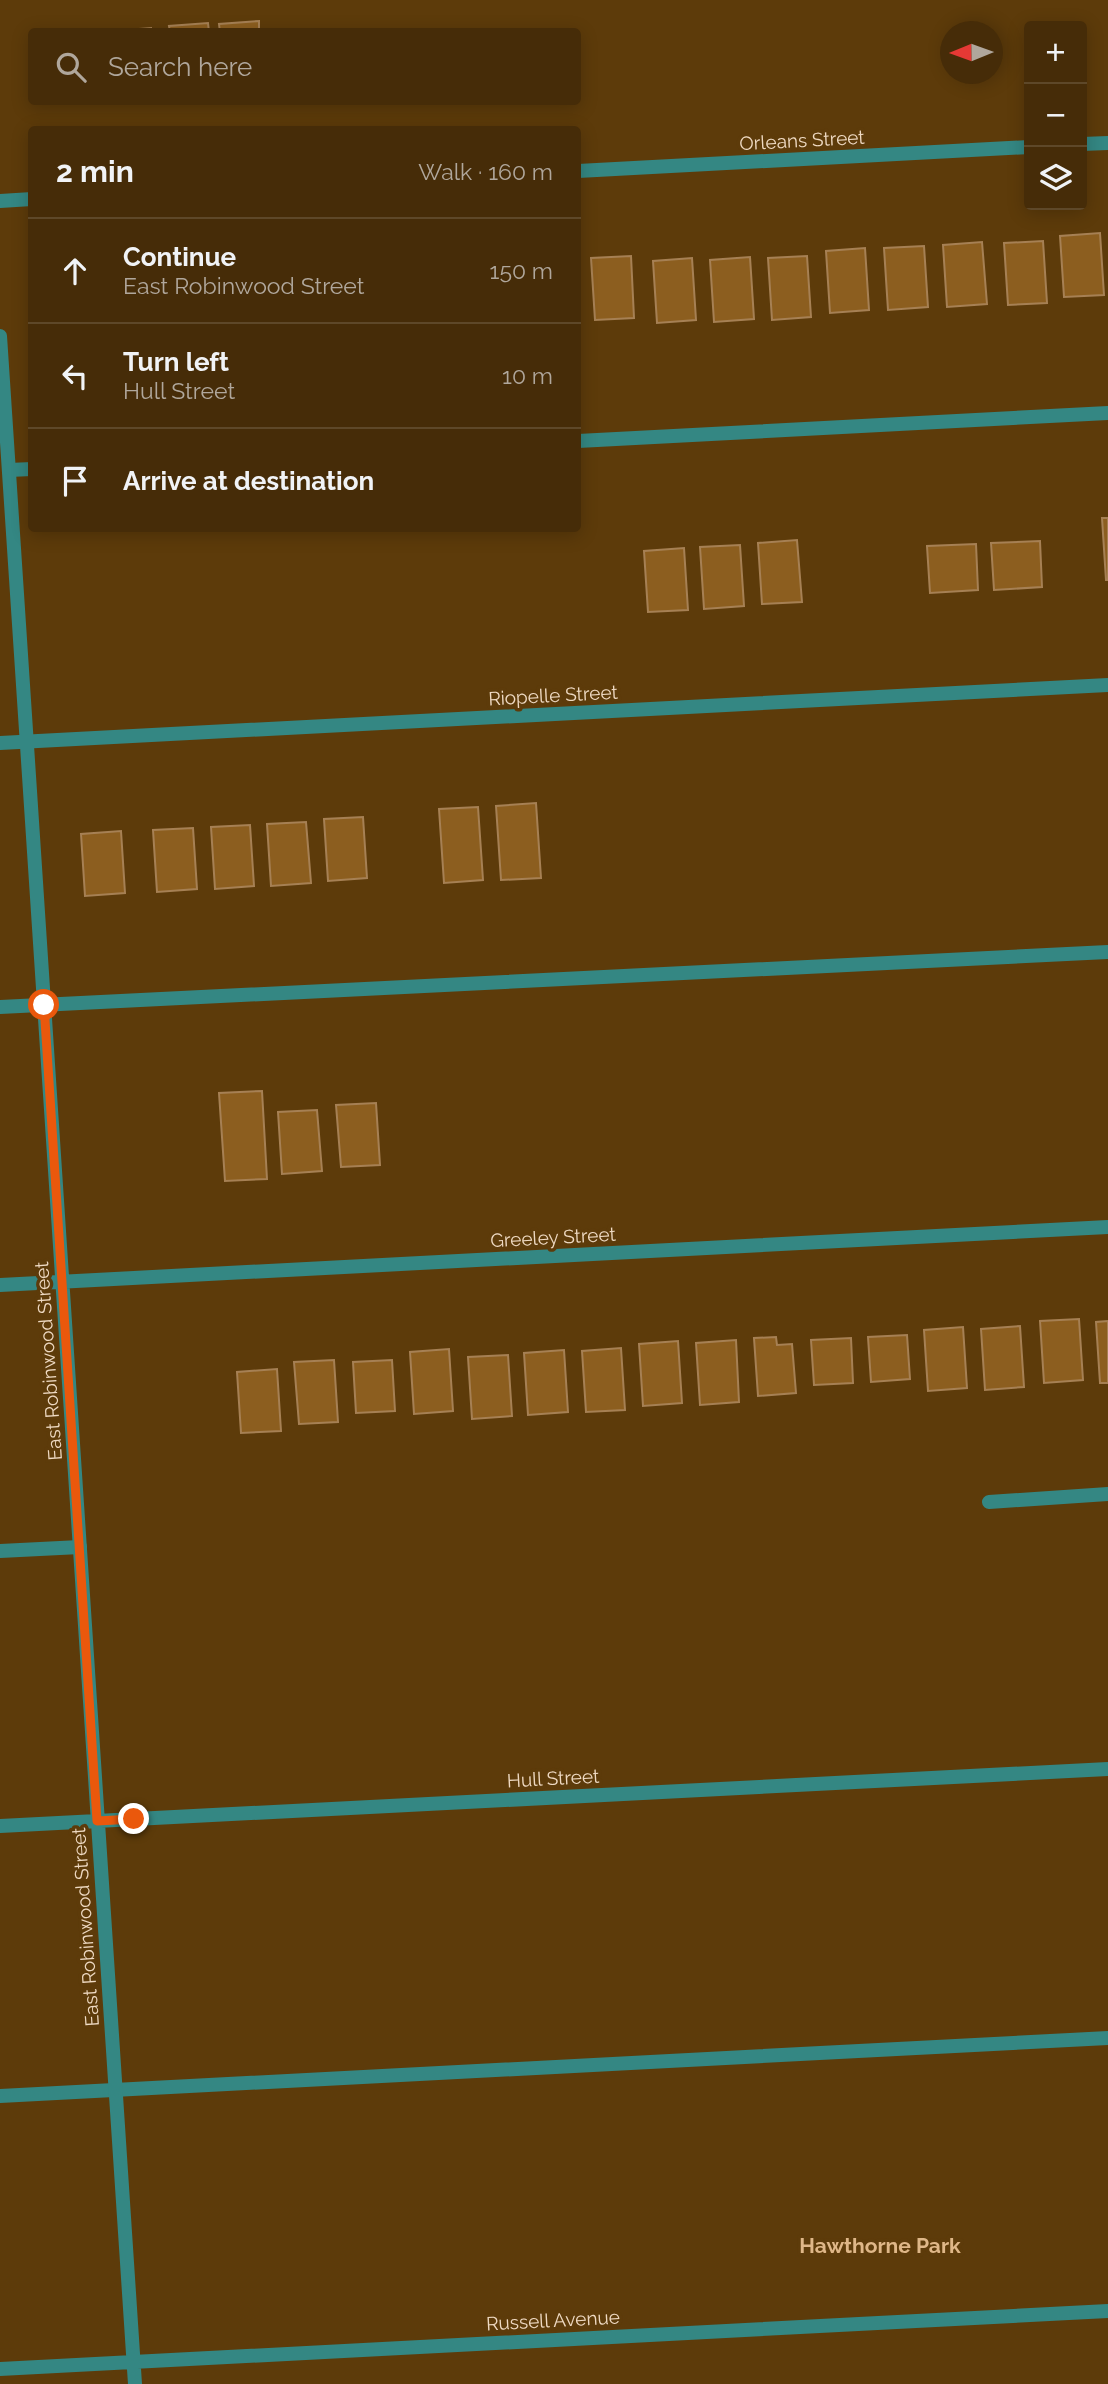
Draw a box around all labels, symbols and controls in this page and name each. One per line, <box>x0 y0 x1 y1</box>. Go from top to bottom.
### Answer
north arrow <box>940 21 1003 84</box>
map controls <box>1024 21 1087 210</box>
button: + <box>1024 21 1087 84</box>
search box <box>28 28 581 105</box>
icon: search <box>52 48 90 86</box>
text: Search here <box>108 52 252 82</box>
button: − <box>1024 84 1087 147</box>
street label: Orleans Street <box>739 126 866 154</box>
button: layers <box>1024 147 1087 210</box>
text: 2 min <box>56 154 134 189</box>
text: Walk · 160 m <box>418 158 553 185</box>
text: Continue <box>123 242 236 272</box>
icon: ahead <box>56 252 94 290</box>
text: 150 m <box>490 257 553 284</box>
text: East Robinwood Street <box>123 272 364 299</box>
text: Turn left <box>123 347 229 377</box>
icon: left <box>56 357 94 395</box>
text: 10 m <box>502 362 553 389</box>
text: Hull Street <box>123 377 235 404</box>
icon: arrive <box>56 462 94 500</box>
text: Arrive at destination <box>123 466 374 496</box>
street label: Riopelle Street <box>488 681 619 709</box>
route start <box>28 989 59 1020</box>
street label: Greeley Street <box>490 1223 617 1251</box>
street label: East Robinwood Street <box>30 1260 66 1461</box>
street label: Hull Street <box>506 1765 600 1791</box>
route end <box>118 1803 149 1834</box>
street label: East Robinwood Street <box>67 1826 103 2027</box>
district label: Hawthorne Park <box>799 2233 961 2258</box>
street label: Russell Avenue <box>486 2306 620 2334</box>

